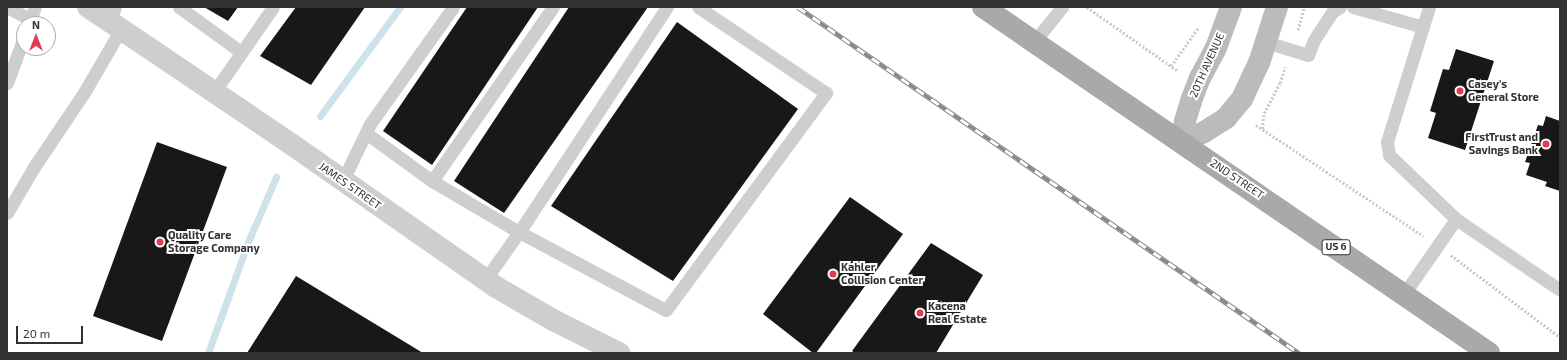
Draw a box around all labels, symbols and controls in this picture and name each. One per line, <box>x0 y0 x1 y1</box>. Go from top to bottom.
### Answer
north arrow <box>16 16 56 56</box>
text: N <box>32 18 40 31</box>
street label: 20TH AVENUE <box>1187 31 1227 99</box>
place label: Casey's General Store <box>1468 78 1539 104</box>
marker: Casey's General Store <box>1455 86 1465 96</box>
place label: FirstTrust and Savings Bank <box>1465 131 1538 157</box>
marker: FirstTrust and Savings Bank <box>1541 139 1551 149</box>
street label: 2ND STREET <box>1208 156 1266 202</box>
street label: JAMES STREET <box>316 160 384 212</box>
place label: Quality Care Storage Company <box>168 229 260 255</box>
marker: Quality Care Storage Company <box>155 237 165 247</box>
road number: US 6 <box>1321 239 1351 255</box>
place label: Kahler Collision Center <box>841 261 923 287</box>
marker: Kahler Collision Center <box>828 269 838 279</box>
place label: Kacena Real Estate <box>928 300 987 326</box>
marker: Kacena Real Estate <box>915 308 925 318</box>
scale bar <box>18 318 85 344</box>
text: 20 m <box>23 326 50 340</box>

